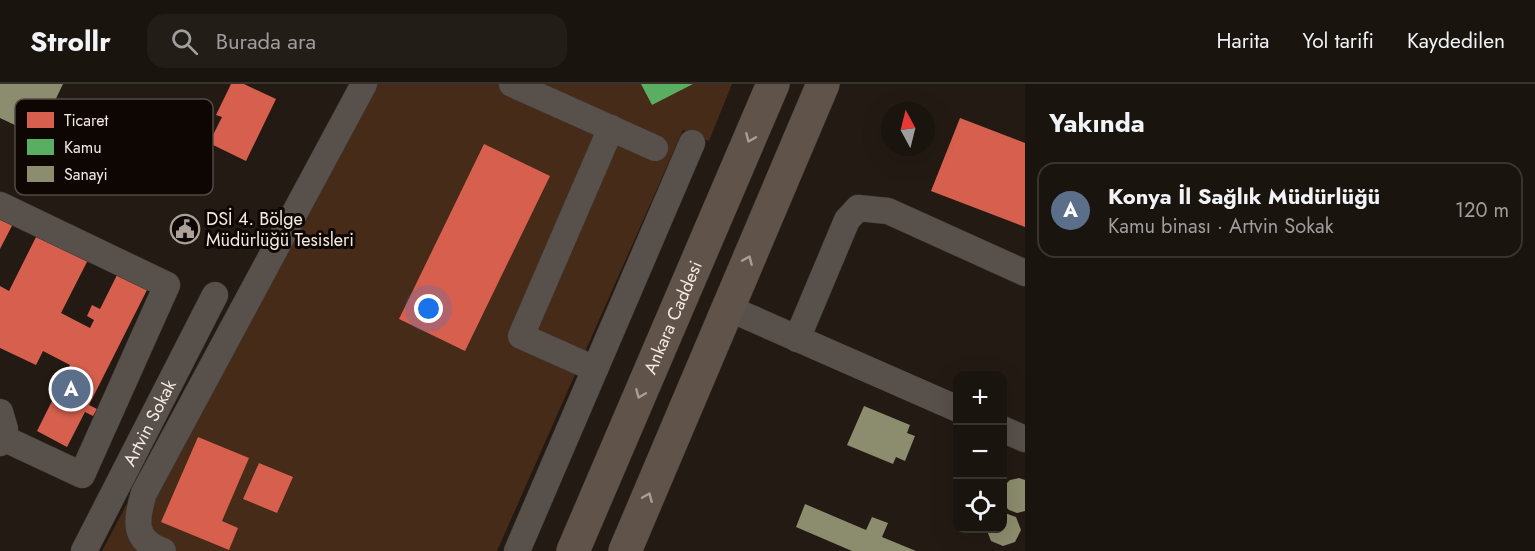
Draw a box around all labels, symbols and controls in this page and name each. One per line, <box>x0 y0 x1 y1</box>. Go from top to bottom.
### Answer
search box <box>147 14 567 68</box>
text: Strollr <box>30 21 111 62</box>
icon: search <box>168 25 201 58</box>
text: Burada ara <box>216 25 316 57</box>
text: Harita <box>1217 26 1269 56</box>
text: Yol tarifi <box>1302 26 1374 56</box>
text: Kaydedilen <box>1407 26 1505 56</box>
legend <box>15 99 213 195</box>
north arrow <box>881 102 935 156</box>
text: Yakında <box>1049 104 1145 142</box>
text: Ticaret <box>64 109 108 132</box>
one-way arrow <box>745 131 757 142</box>
text: Kamu <box>64 136 102 159</box>
text: Sanayi <box>64 163 108 186</box>
text: Konya İl Sağlık Müdürlüğü <box>1108 180 1380 212</box>
text: A <box>1063 196 1078 225</box>
text: 120 m <box>1455 196 1509 225</box>
place label: DSİ 4. Bölge Müdürlüğü Tesisleri <box>206 206 354 253</box>
text: Kamu binası · Artvin Sokak <box>1108 212 1333 241</box>
public building icon: DSİ 4. Bölge Müdürlüğü Tesisleri <box>169 213 201 245</box>
one-way arrow <box>741 255 753 266</box>
street label: Ankara Caddesi <box>637 257 709 378</box>
your location <box>414 294 443 323</box>
pin: A <box>52 366 90 412</box>
map controls <box>953 371 1007 533</box>
button: + <box>953 371 1007 425</box>
street label: Artvin Sokak <box>117 375 183 471</box>
one-way arrow <box>635 388 647 399</box>
button: − <box>953 425 1007 479</box>
button: locate <box>953 479 1007 533</box>
one-way arrow <box>640 492 652 503</box>

